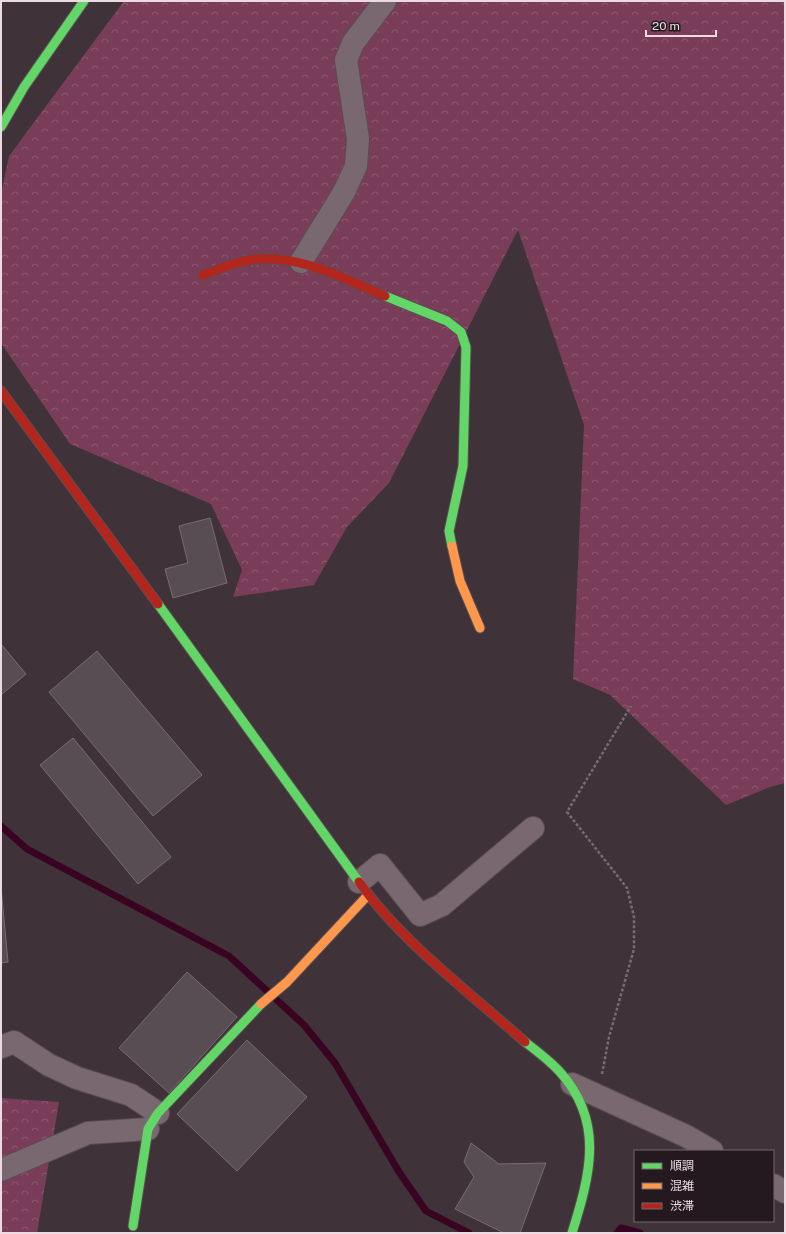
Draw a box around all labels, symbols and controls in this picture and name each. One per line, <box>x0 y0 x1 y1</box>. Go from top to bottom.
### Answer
scale bar <box>646 12 716 38</box>
text: 20 m <box>652 19 680 33</box>
legend <box>634 1150 774 1222</box>
text: 順調 <box>670 1159 694 1173</box>
text: 混雑 <box>670 1179 694 1193</box>
text: 渋滞 <box>670 1199 694 1213</box>

